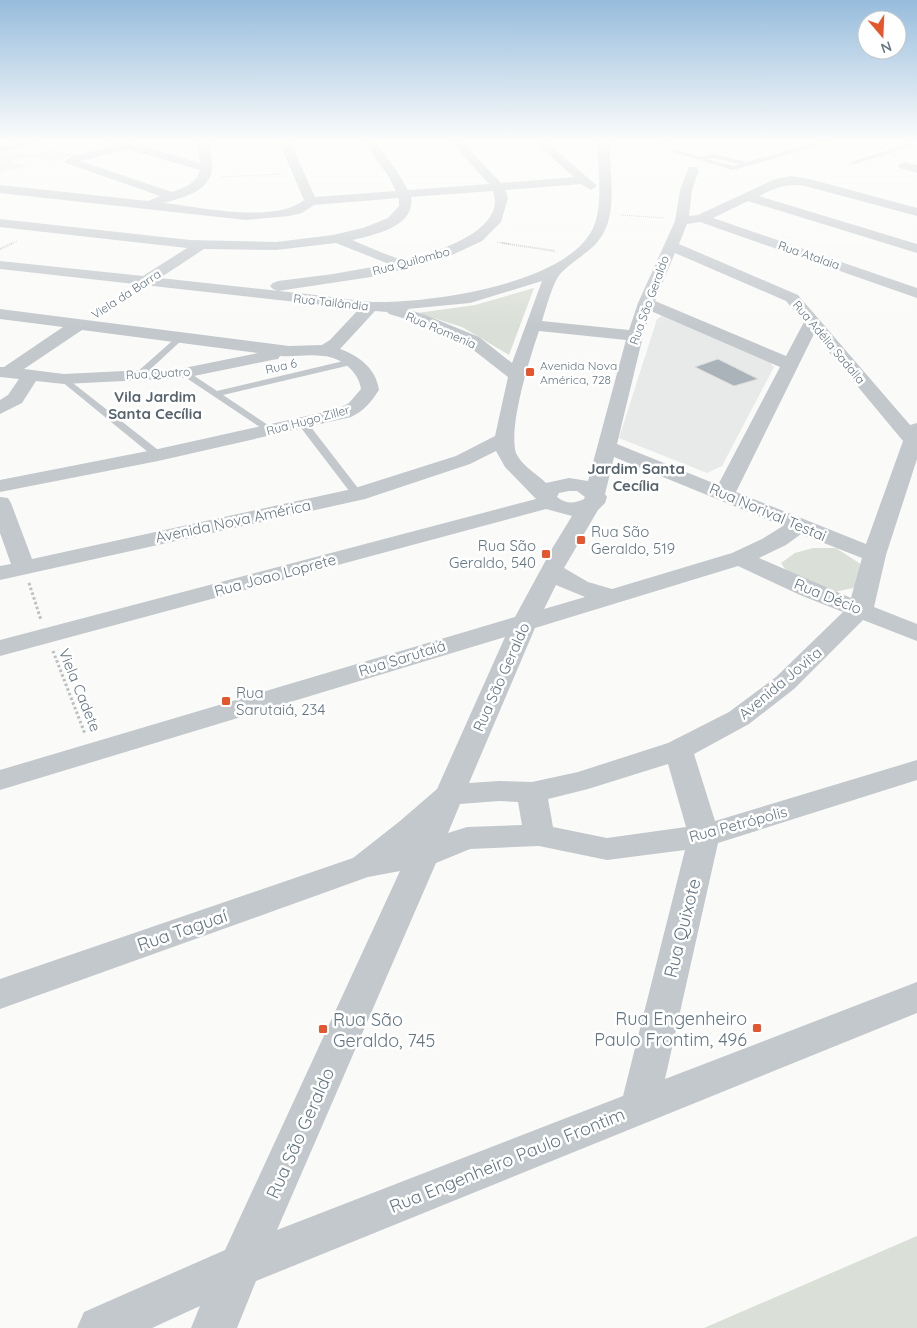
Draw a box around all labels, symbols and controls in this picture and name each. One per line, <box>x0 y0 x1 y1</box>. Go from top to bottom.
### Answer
north arrow <box>857 10 907 60</box>
text: N <box>878 37 894 57</box>
street label: Rua Atalaia <box>776 237 842 273</box>
street label: Rua Quilombo <box>371 243 451 279</box>
street label: Rua São Geraldo <box>626 253 672 347</box>
street label: Viela da Barra <box>88 266 164 322</box>
street label: Rua Tailândia <box>293 291 369 313</box>
street label: Rua Adélia Sadalla <box>790 297 868 387</box>
street label: Rua Romenia <box>404 308 478 352</box>
street label: Rua 6 <box>264 355 299 377</box>
place label: Avenida Nova América, 728 <box>540 358 617 387</box>
street label: Rua Quatro <box>125 364 191 382</box>
marker: Avenida Nova América, 728 <box>524 366 536 378</box>
district label: Vila Jardim Santa Cecília <box>108 387 202 423</box>
street label: Rua Hugo Ziller <box>265 402 352 438</box>
district label: Jardim Santa Cecília <box>587 459 685 495</box>
street label: Rua Norival Testai <box>707 479 829 545</box>
street label: Avenida Nova América <box>154 495 312 547</box>
place label: Rua São Geraldo, 519 <box>591 522 675 558</box>
marker: Rua São Geraldo, 519 <box>575 534 587 546</box>
place label: Rua São Geraldo, 540 <box>449 536 536 572</box>
marker: Rua São Geraldo, 540 <box>540 548 552 560</box>
street label: Rua Joao Loprete <box>212 550 338 600</box>
street label: Rua Décio <box>792 574 864 618</box>
street label: Rua São Geraldo <box>468 620 534 734</box>
street label: Rua Sarutaiá <box>356 636 448 680</box>
street label: Avenida Jovita <box>735 643 825 723</box>
street label: Viela Cadete <box>55 646 105 734</box>
place label: Rua Sarutaiá, 234 <box>236 683 325 719</box>
marker: Rua Sarutaiá, 234 <box>220 695 232 707</box>
street label: Rua Petrópolis <box>687 802 789 846</box>
street label: Rua Quixote <box>659 876 705 980</box>
street label: Rua Taguaí <box>134 904 230 956</box>
place label: Rua Engenheiro Paulo Frontim, 496 <box>594 1007 747 1051</box>
place label: Rua São Geraldo, 745 <box>333 1008 435 1052</box>
marker: Rua Engenheiro Paulo Frontim, 496 <box>751 1022 763 1034</box>
marker: Rua São Geraldo, 745 <box>317 1023 329 1035</box>
street label: Rua São Geraldo <box>261 1064 339 1202</box>
street label: Rua Engenheiro Paulo Frontim <box>386 1102 628 1218</box>

